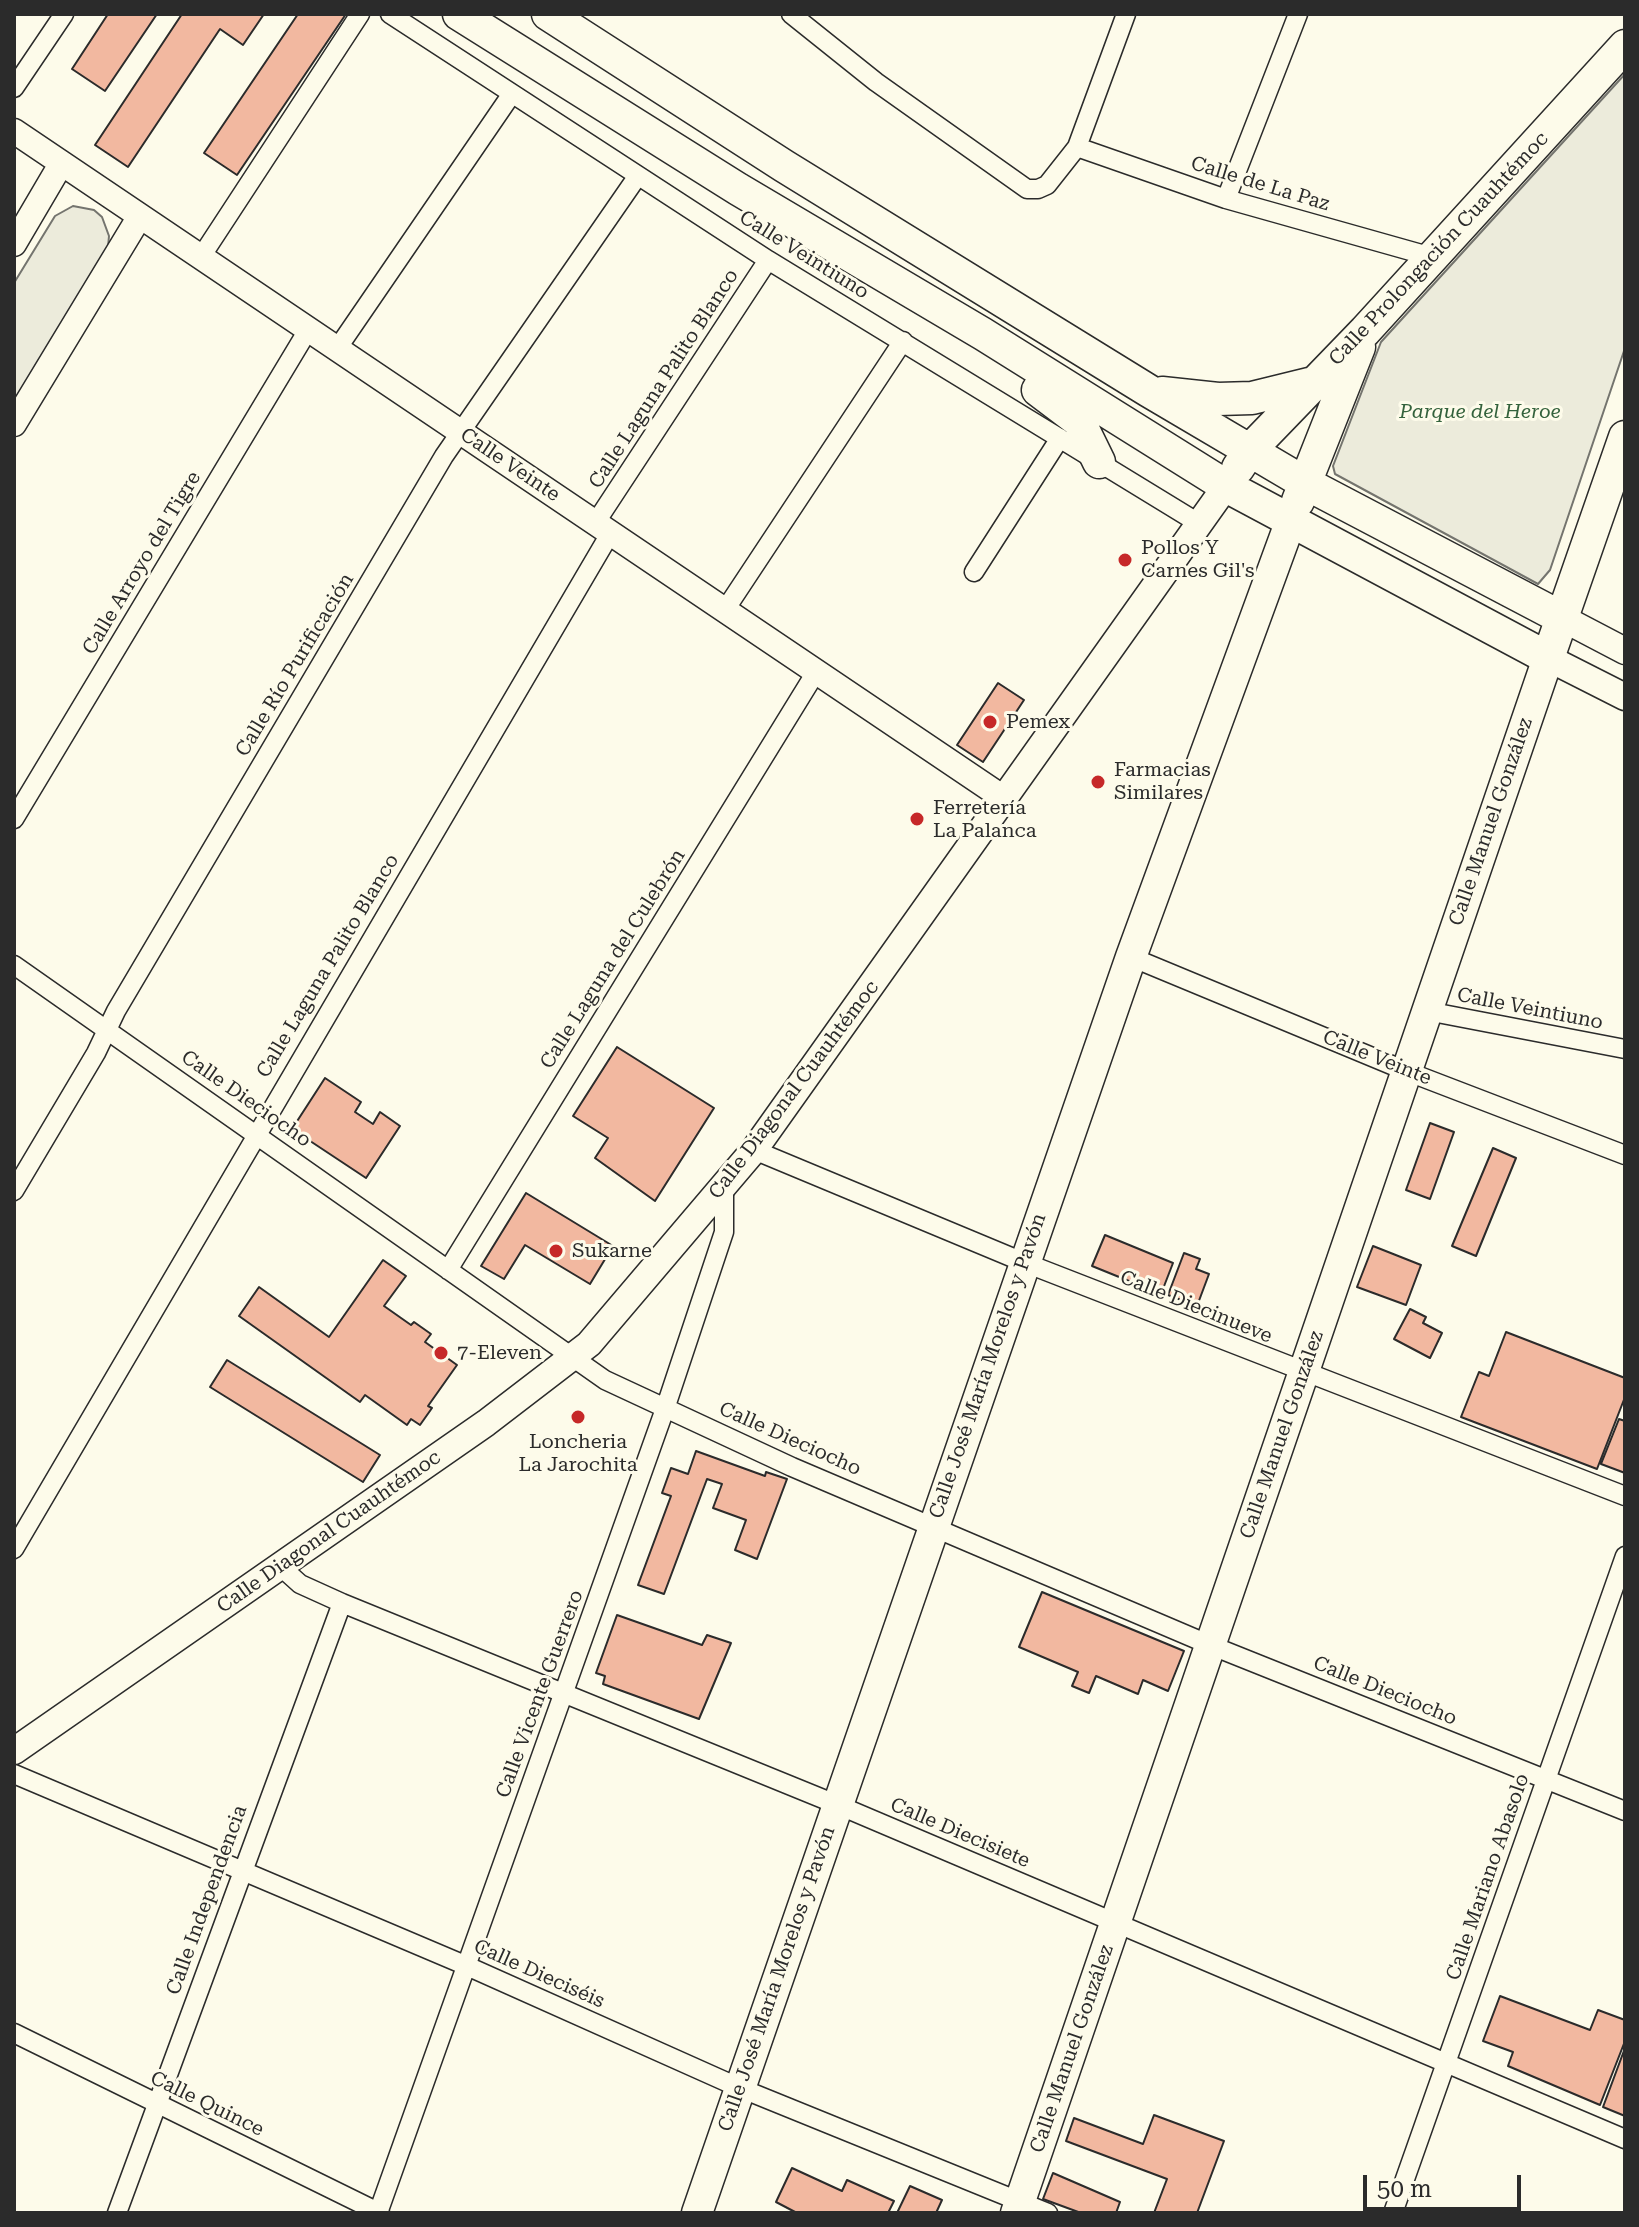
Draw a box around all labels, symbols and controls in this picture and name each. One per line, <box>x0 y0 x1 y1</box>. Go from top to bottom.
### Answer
street label: Calle Prolongación Cuauhtémoc <box>1324 127 1554 371</box>
street label: Calle de La Paz <box>1188 152 1332 216</box>
street label: Calle Veintiuno <box>735 206 873 304</box>
street label: Calle Laguna Palito Blanco <box>584 265 744 493</box>
park label: Parque del Heroe <box>1399 400 1561 424</box>
street label: Calle Veinte <box>456 423 564 507</box>
street label: Calle Arroyo del Tigre <box>78 467 206 659</box>
place label: Pollos Y Carnes Gil's <box>1141 536 1255 583</box>
marker: Pollos Y Carnes Gil's <box>1116 551 1134 569</box>
street label: Calle Río Purificación <box>231 569 359 761</box>
place label: Pemex <box>1006 710 1070 734</box>
marker: Pemex <box>981 713 999 731</box>
street label: Calle Manuel González <box>1444 715 1538 929</box>
place label: Farmacias Similares <box>1114 758 1211 805</box>
marker: Farmacias Similares <box>1089 773 1107 791</box>
place label: Ferretería La Palanca <box>933 796 1037 843</box>
marker: Ferretería La Palanca <box>908 810 926 828</box>
street label: Calle Laguna del Culebrón <box>535 845 691 1073</box>
street label: Calle Laguna Palito Blanco <box>252 850 404 1082</box>
street label: Calle Diagonal Cuauhtémoc <box>704 976 884 1204</box>
street label: Calle Veintiuno <box>1455 983 1605 1035</box>
street label: Calle Veinte <box>1319 1025 1435 1091</box>
street label: Calle Dieciocho <box>177 1045 315 1153</box>
street label: Calle José María Morelos y Pavón <box>924 1210 1052 1522</box>
place label: Sukarne <box>572 1239 652 1263</box>
marker: Sukarne <box>547 1242 565 1260</box>
street label: Calle Diecinueve <box>1116 1265 1276 1349</box>
street label: Calle Manuel González <box>1235 1328 1329 1542</box>
place label: 7-Eleven <box>457 1341 542 1365</box>
marker: 7-Eleven <box>432 1344 450 1362</box>
street label: Calle Dieciocho <box>715 1397 865 1481</box>
marker: Loncheria La Jarochita <box>569 1408 587 1426</box>
place label: Loncheria La Jarochita <box>518 1430 638 1477</box>
street label: Calle Diagonal Cuauhtémoc <box>213 1445 445 1619</box>
street label: Calle Vicente Guerrero <box>491 1587 589 1801</box>
street label: Calle Dieciocho <box>1310 1651 1460 1731</box>
street label: Calle Mariano Abasolo <box>1441 1771 1535 1983</box>
street label: Calle Diecisiete <box>887 1793 1033 1873</box>
street label: Calle Independencia <box>162 1802 252 1998</box>
street label: Calle José María Morelos y Pavón <box>713 1823 841 2135</box>
street label: Calle Dieciséis <box>470 1934 608 2014</box>
street label: Calle Manuel González <box>1025 1942 1119 2156</box>
street label: Calle Quince <box>146 2066 268 2142</box>
scale bar <box>1367 2159 1525 2209</box>
text: 50 m <box>1377 2175 1432 2203</box>

